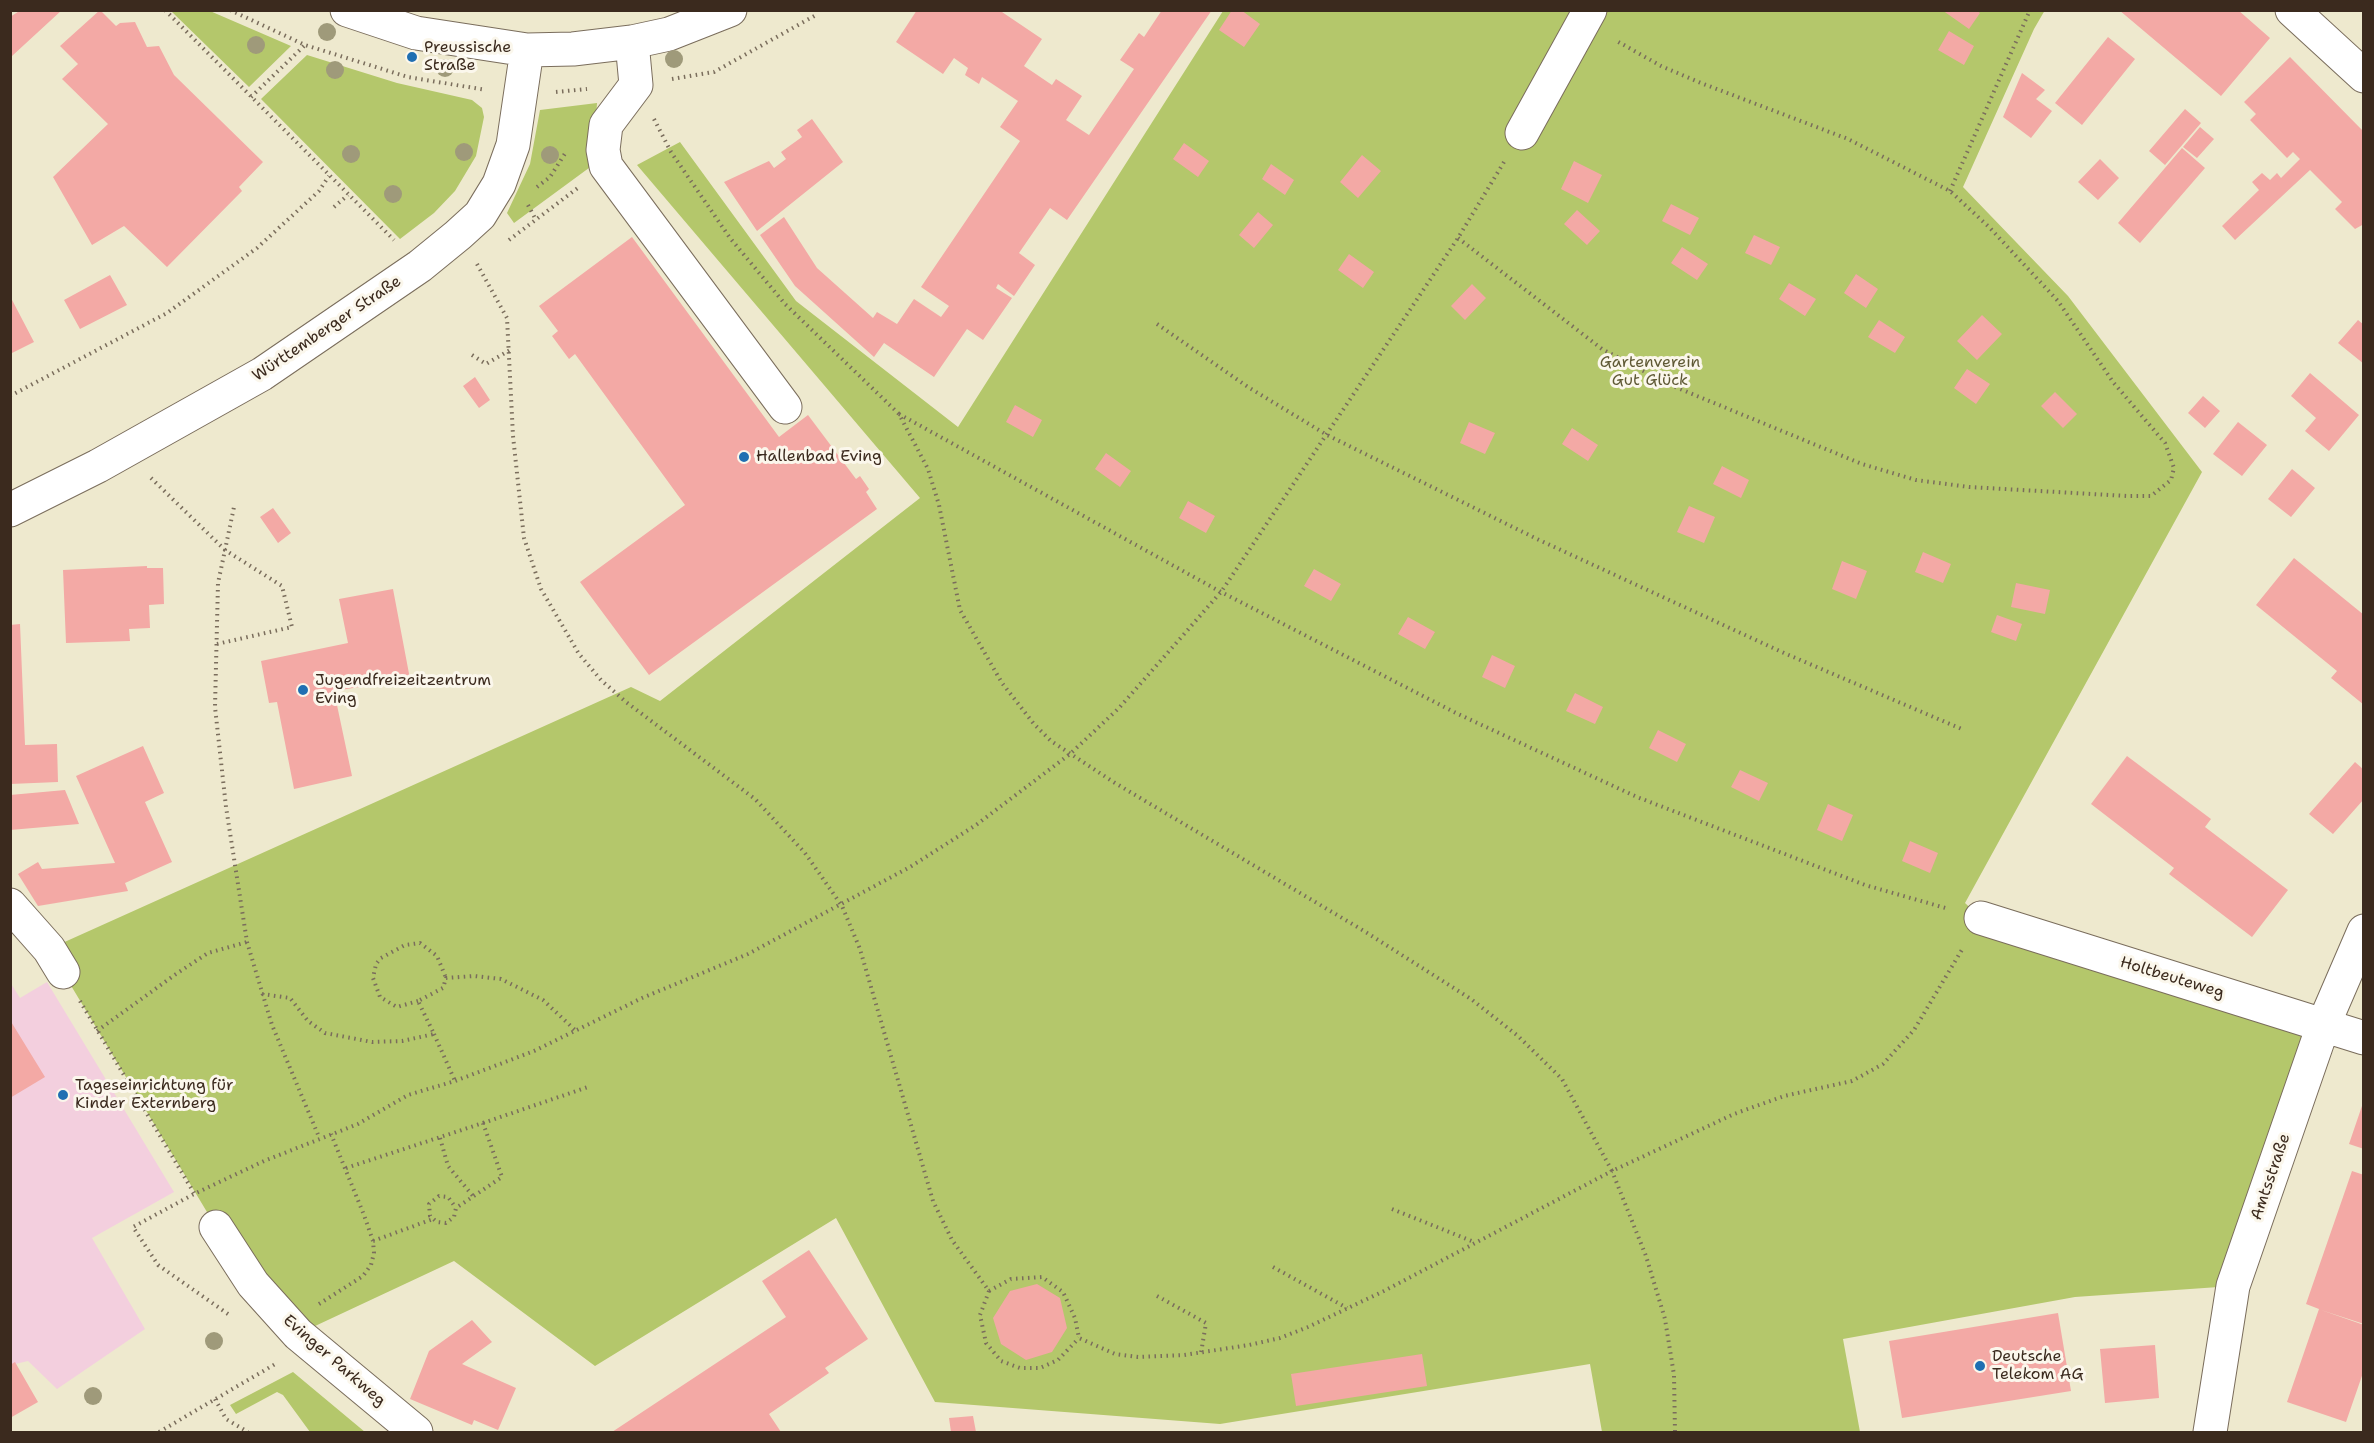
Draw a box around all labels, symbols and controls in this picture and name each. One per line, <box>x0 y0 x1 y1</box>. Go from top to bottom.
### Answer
place label: Preussische Straße <box>424 38 511 76</box>
marker: Preussische Straße <box>405 50 419 64</box>
street label: Württemberger Straße <box>249 272 405 386</box>
park label: Gartenverein Gut Glück <box>1600 353 1700 391</box>
place label: Hallenbad Eving <box>756 447 882 467</box>
marker: Hallenbad Eving <box>737 450 751 464</box>
place label: Jugendfreizeitzentrum Eving <box>315 671 491 709</box>
marker: Jugendfreizeitzentrum Eving <box>296 683 310 697</box>
street label: Holtbeuteweg <box>2118 953 2226 1003</box>
place label: Tageseinrichtung für Kinder Externberg <box>75 1076 233 1114</box>
marker: Tageseinrichtung für Kinder Externberg <box>56 1088 70 1102</box>
street label: Amtsstraße <box>2247 1131 2295 1223</box>
street label: Evinger Parkweg <box>279 1311 389 1411</box>
place label: Deutsche Telekom AG <box>1992 1347 2083 1385</box>
marker: Deutsche Telekom AG <box>1973 1359 1987 1373</box>

